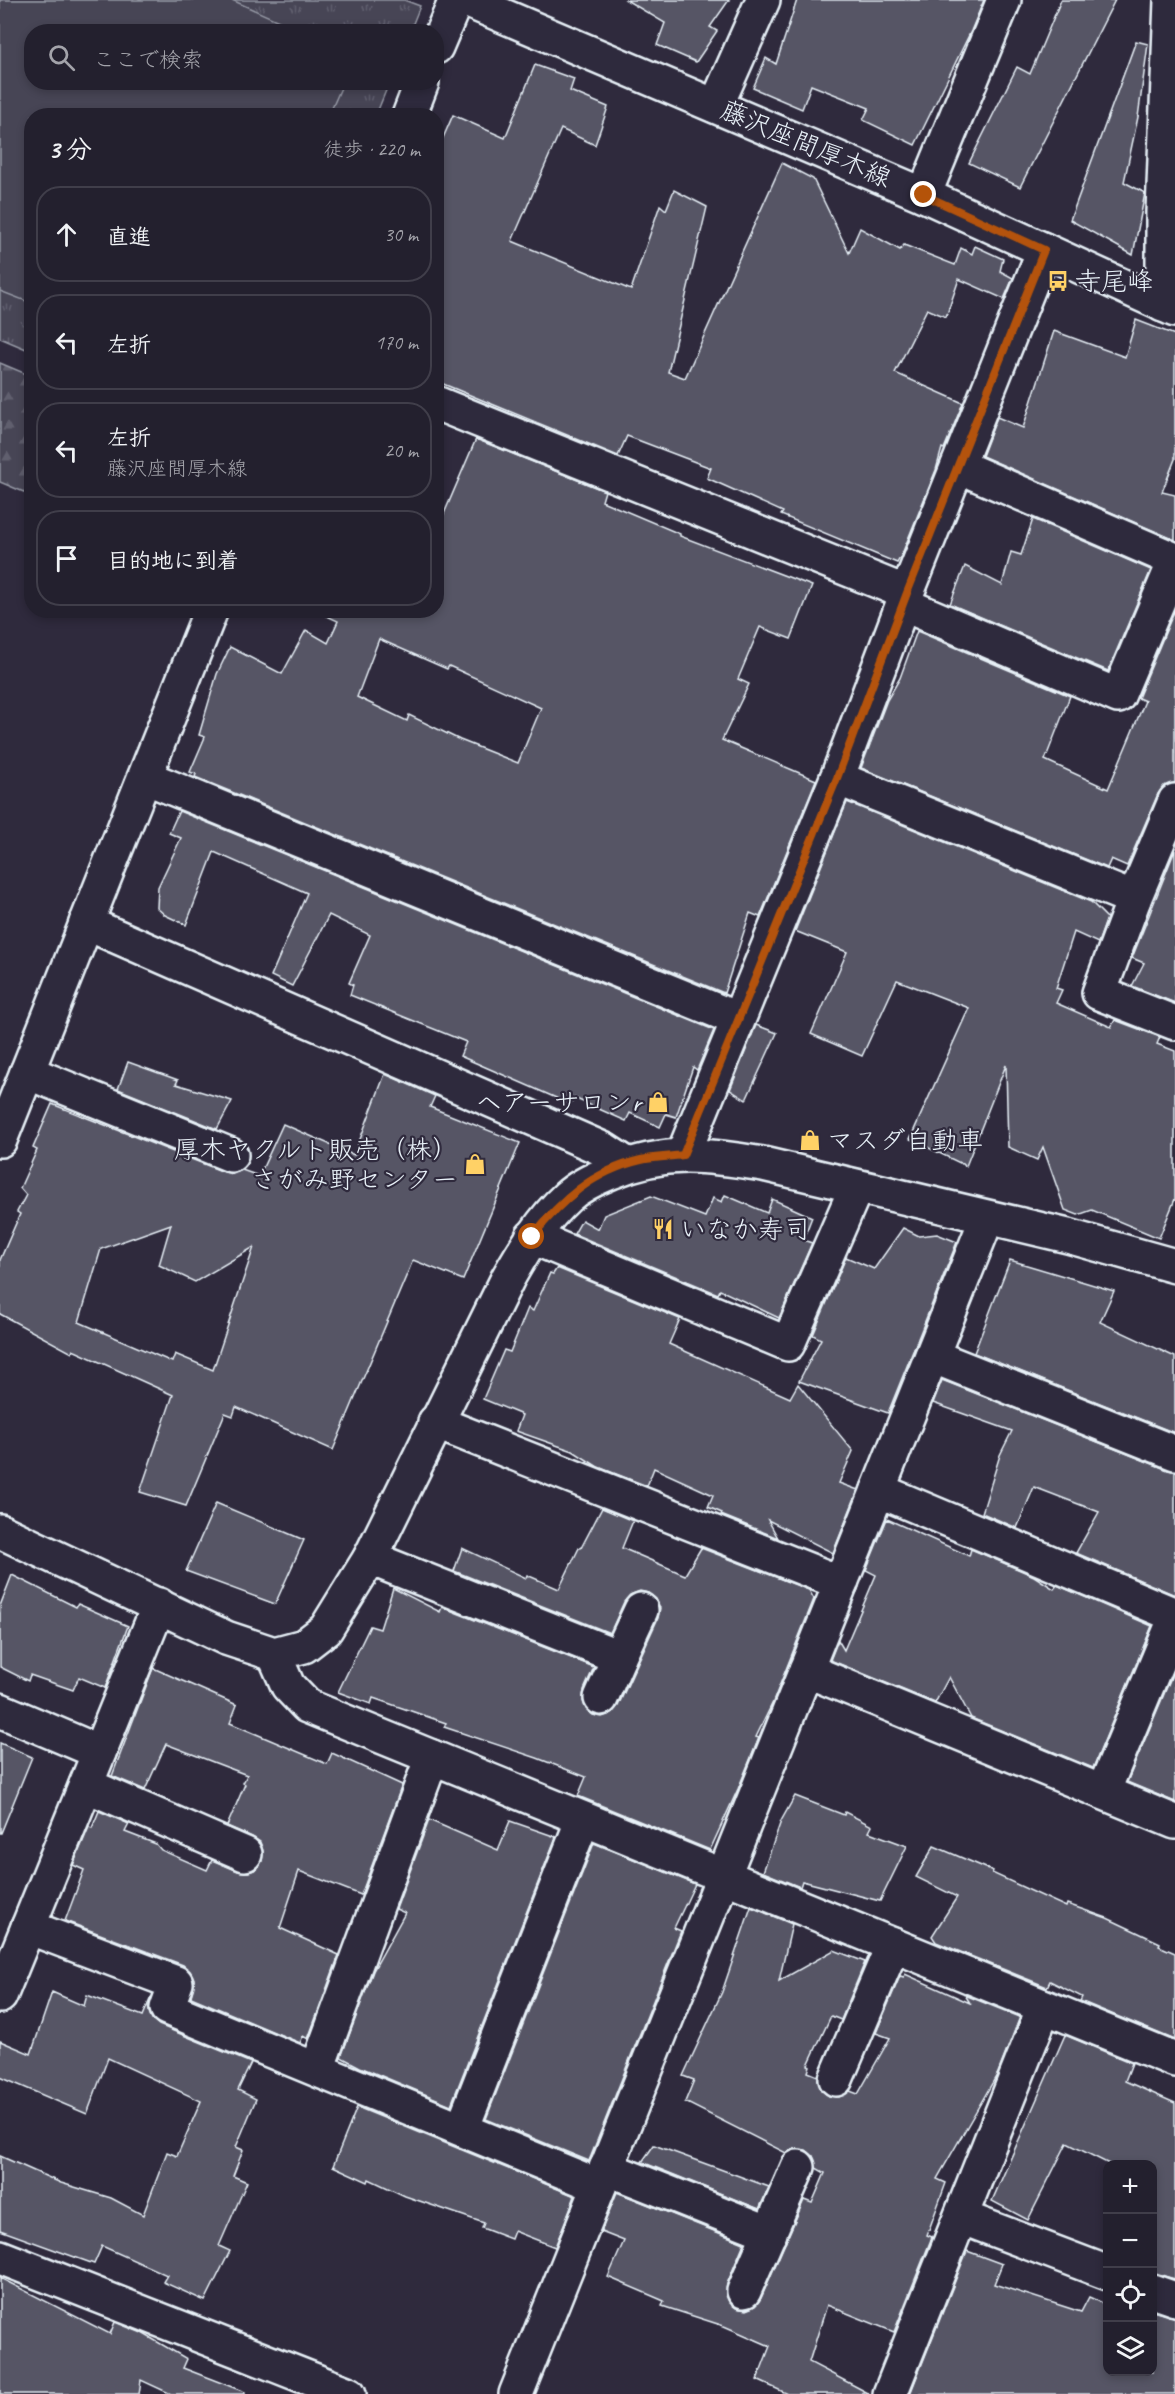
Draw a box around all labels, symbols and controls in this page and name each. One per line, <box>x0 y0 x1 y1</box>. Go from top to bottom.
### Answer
search box <box>24 24 444 90</box>
icon: search <box>45 41 78 74</box>
text: ここで検索 <box>93 46 203 74</box>
street label: 藤沢座間厚木線 <box>716 93 896 195</box>
text: 3 分 <box>48 133 92 166</box>
text: 徒歩 · 220 m <box>324 137 420 162</box>
route end <box>910 181 936 207</box>
icon: ahead <box>50 218 83 251</box>
text: 30 m <box>384 222 418 247</box>
text: 直進 <box>107 223 151 251</box>
place label: 寺尾峰 <box>1075 265 1153 298</box>
bus stop icon: 寺尾峰 <box>1046 269 1070 293</box>
icon: left <box>50 326 83 359</box>
text: 170 m <box>375 330 418 355</box>
text: 左折 <box>107 331 151 359</box>
text: 左折 <box>107 424 151 452</box>
icon: left <box>50 434 83 467</box>
text: 20 m <box>384 438 418 463</box>
text: 藤沢座間厚木線 <box>107 456 247 481</box>
icon: arrive <box>50 542 83 575</box>
text: 目的地に到着 <box>107 547 239 575</box>
place label: ヘアーサロンr <box>476 1086 644 1119</box>
shop icon: ヘアーサロンr <box>646 1090 670 1114</box>
place label: マスダ自動車 <box>827 1124 984 1157</box>
shop icon: マスダ自動車 <box>798 1128 822 1152</box>
place label: 厚木ヤクルト販売（株） さがみ野センター <box>174 1133 458 1196</box>
shop icon: 厚木ヤクルト販売（株） さがみ野センター <box>463 1152 487 1176</box>
place label: いなか寿司 <box>680 1213 810 1246</box>
restaurant icon: いなか寿司 <box>651 1217 675 1241</box>
route start <box>518 1223 544 1249</box>
map controls <box>1103 2160 1157 2376</box>
button: + <box>1103 2160 1157 2214</box>
button: − <box>1103 2214 1157 2268</box>
button: locate <box>1103 2268 1157 2322</box>
button: layers <box>1103 2322 1157 2376</box>

